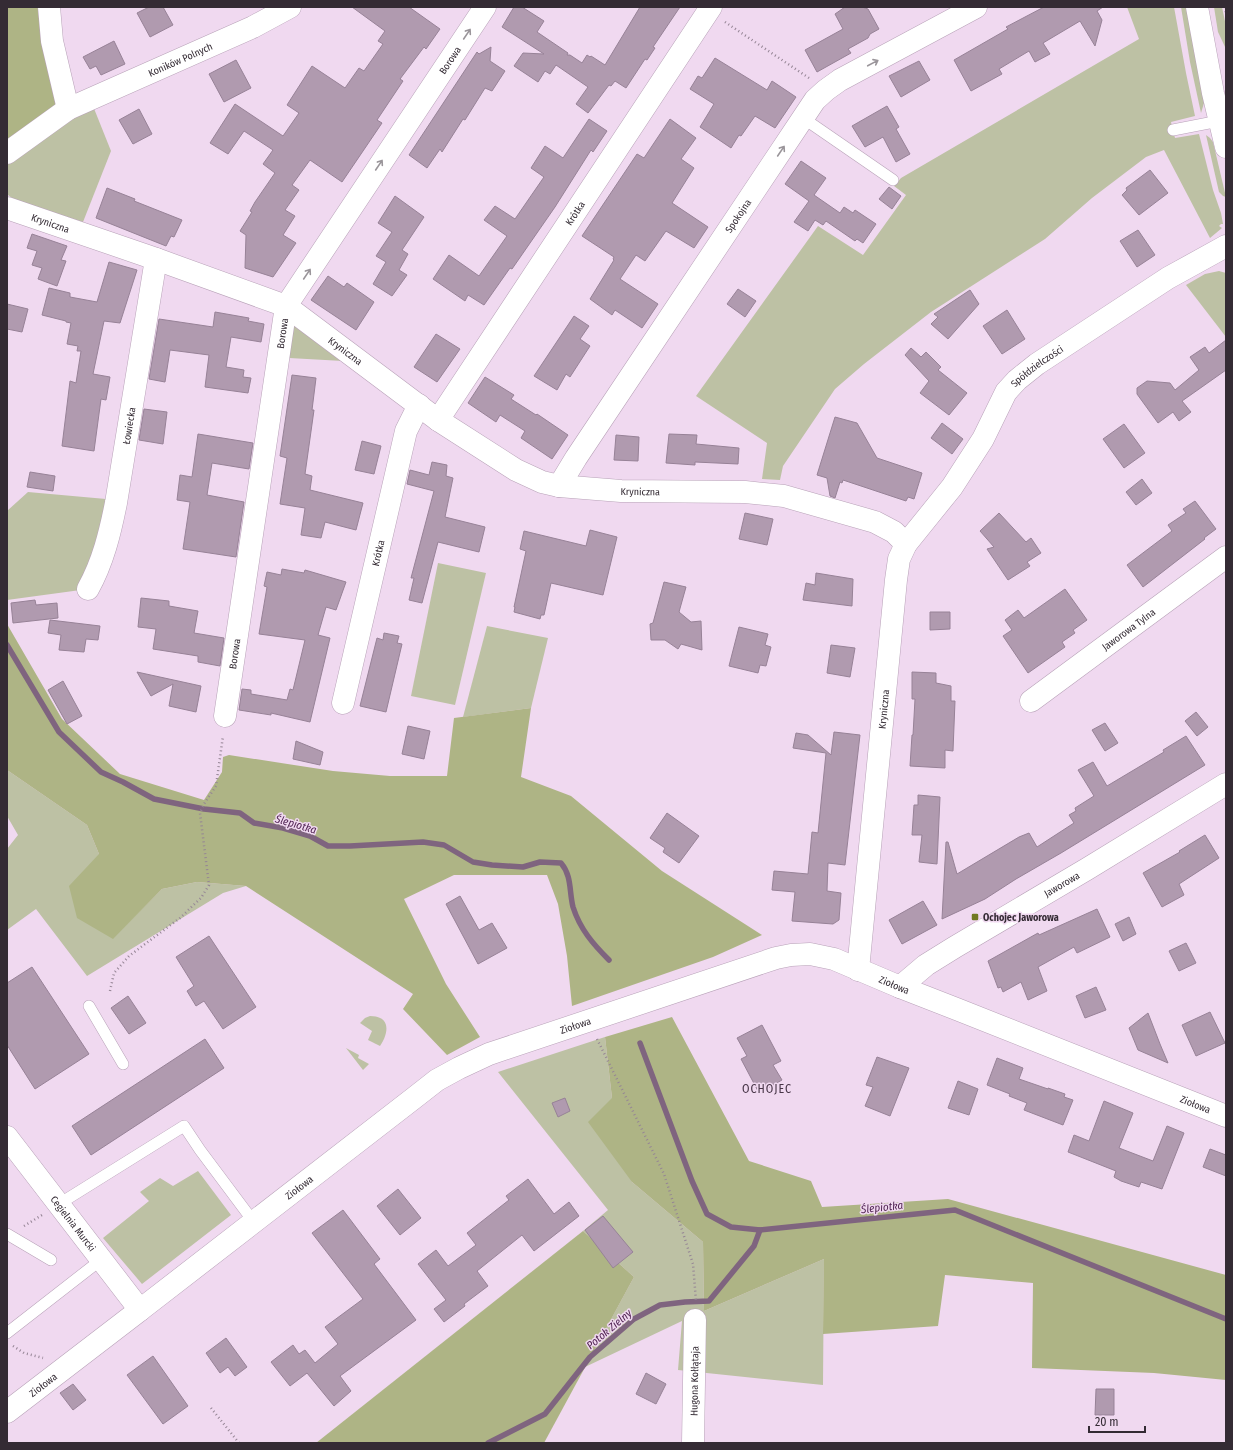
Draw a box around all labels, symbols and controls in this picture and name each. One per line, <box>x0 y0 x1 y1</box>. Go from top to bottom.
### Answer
one-way arrow <box>463 29 471 40</box>
street label: Koników Polnych <box>147 41 215 80</box>
street label: Borowa <box>437 44 464 77</box>
one-way arrow <box>867 58 879 66</box>
one-way arrow <box>777 146 785 157</box>
one-way arrow <box>375 160 384 171</box>
street label: Spokojna <box>723 197 754 236</box>
street label: Krótka <box>563 199 588 228</box>
street label: Kryniczna <box>30 212 71 236</box>
one-way arrow <box>303 268 312 279</box>
street label: Borowa <box>275 317 291 349</box>
street label: Kryniczna <box>325 335 364 368</box>
street label: Spółdzielczości <box>1009 343 1066 390</box>
street label: Łowiecka <box>121 406 139 445</box>
street label: Kryniczna <box>621 486 660 498</box>
street label: Krótka <box>370 539 388 567</box>
street label: Jaworowa Tylna <box>1100 606 1158 654</box>
street label: Borowa <box>227 638 243 670</box>
street label: Kryniczna <box>877 689 892 730</box>
water label: Ślepiotka <box>273 811 319 837</box>
street label: Jaworowa <box>1042 870 1082 900</box>
marker: Ochojec Jaworowa <box>970 912 980 922</box>
place label: Ochojec Jaworowa <box>983 912 1059 924</box>
street label: Ziołowa <box>877 974 911 997</box>
street label: Ziołowa <box>559 1015 593 1037</box>
district label: OCHOJEC <box>742 1082 792 1096</box>
street label: Ziołowa <box>1178 1093 1212 1116</box>
street label: Ziołowa <box>283 1173 316 1202</box>
street label: Cegielnia Murcki <box>48 1194 98 1254</box>
water label: Ślepiotka <box>859 1198 904 1216</box>
water label: Potok Zielny <box>584 1306 635 1352</box>
street label: Hugona Kołłątaja <box>688 1346 702 1416</box>
street label: Ziołowa <box>27 1371 60 1400</box>
scale bar <box>1089 1408 1145 1434</box>
text: 20 m <box>1095 1415 1119 1429</box>

